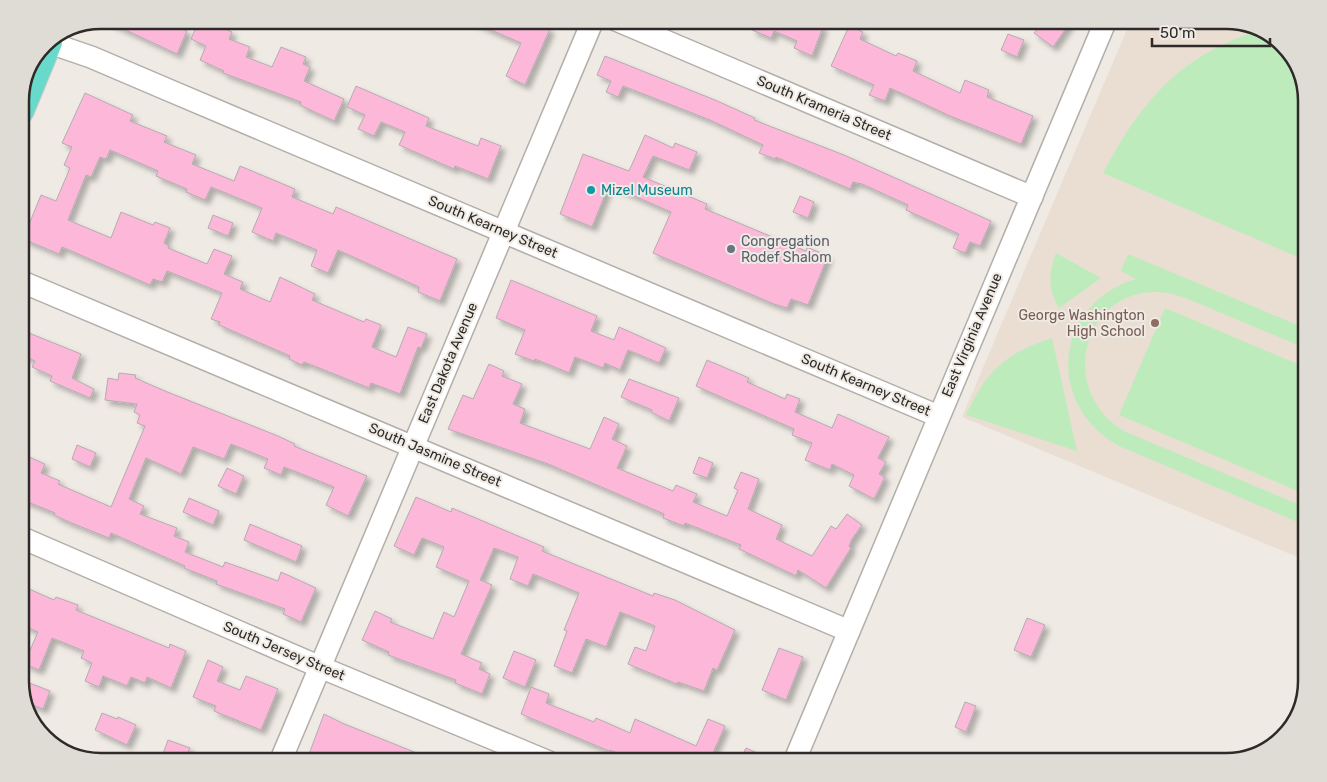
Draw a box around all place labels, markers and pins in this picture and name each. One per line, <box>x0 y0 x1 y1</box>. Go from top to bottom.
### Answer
place label: Mizel Museum <box>601 182 693 199</box>
marker: Mizel Museum <box>585 184 597 196</box>
place label: Congregation Rodef Shalom <box>741 233 832 266</box>
marker: Congregation Rodef Shalom <box>725 243 737 255</box>
place label: George Washington High School <box>1018 307 1145 340</box>
marker: George Washington High School <box>1149 317 1161 329</box>

